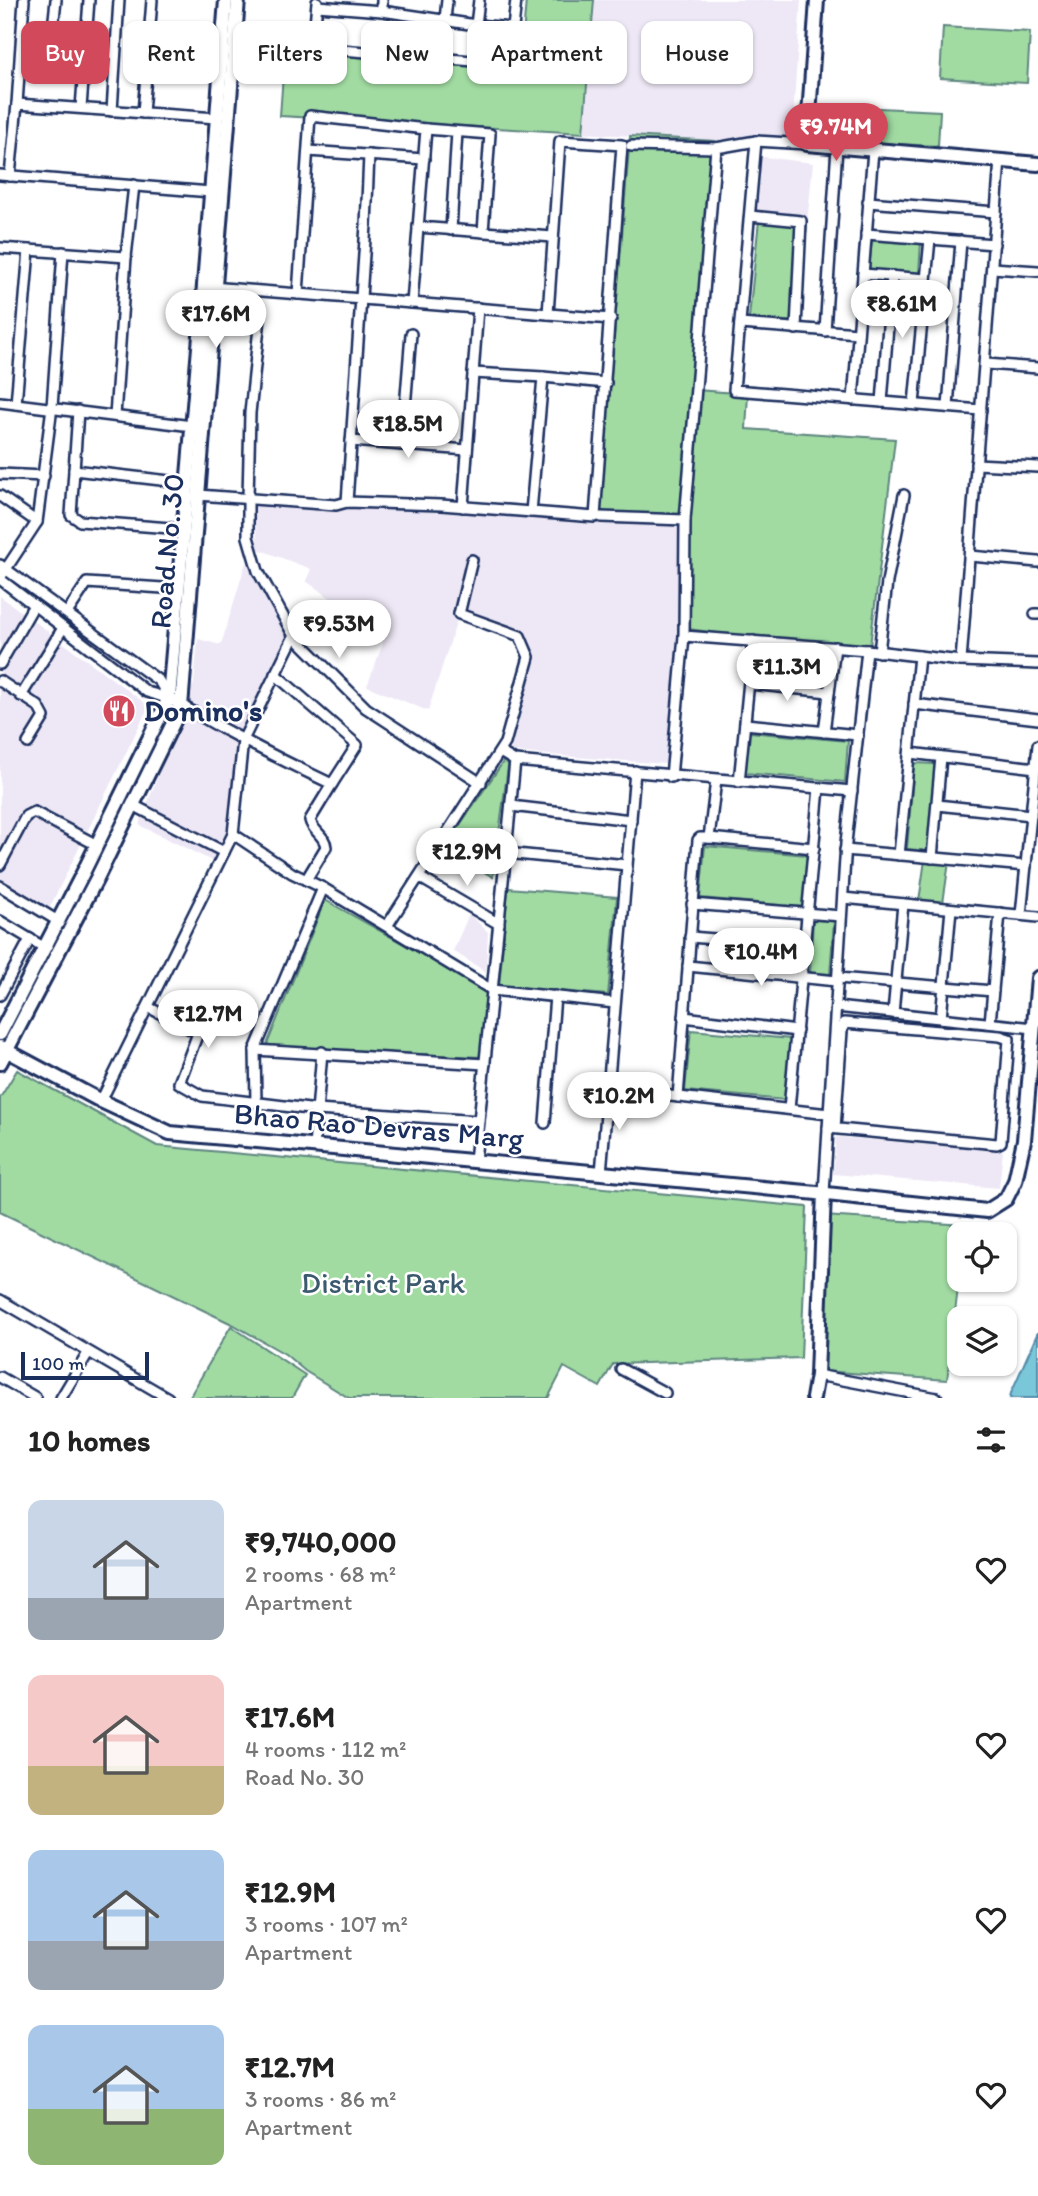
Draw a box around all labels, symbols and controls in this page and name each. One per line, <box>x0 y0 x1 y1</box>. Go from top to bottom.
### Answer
chip: Buy <box>21 21 109 84</box>
chip: Rent <box>123 21 219 84</box>
chip: Filters <box>233 21 347 84</box>
chip: New <box>361 21 453 84</box>
chip: Apartment <box>467 21 627 84</box>
chip: House <box>641 21 753 84</box>
pin: ₹9.74M <box>779 104 893 163</box>
text: ₹9.74M <box>800 112 872 140</box>
pin: ₹8.61M <box>845 280 959 340</box>
text: ₹8.61M <box>867 289 937 317</box>
pin: ₹17.6M <box>159 290 273 350</box>
text: ₹17.6M <box>181 299 251 327</box>
pin: ₹18.5M <box>351 400 465 460</box>
text: ₹18.5M <box>373 409 443 437</box>
street label: Road No. 30 <box>141 472 192 630</box>
pin: ₹9.53M <box>282 600 396 660</box>
text: ₹9.53M <box>303 609 375 637</box>
pin: ₹11.3M <box>730 644 844 703</box>
text: ₹11.3M <box>753 652 821 680</box>
restaurant icon: Domino's <box>100 692 138 730</box>
place label: Domino's <box>144 692 262 729</box>
pin: ₹12.9M <box>410 828 524 888</box>
text: ₹12.9M <box>432 837 502 865</box>
pin: ₹10.4M <box>704 928 818 988</box>
text: ₹10.4M <box>724 937 798 965</box>
pin: ₹12.7M <box>151 990 265 1050</box>
text: ₹12.7M <box>173 999 243 1027</box>
pin: ₹10.2M <box>562 1072 676 1132</box>
text: ₹10.2M <box>583 1081 655 1109</box>
street label: Bhao Rao Devras Marg <box>233 1094 526 1157</box>
map controls <box>947 1222 1017 1376</box>
button: locate <box>947 1222 1017 1292</box>
park label: District Park <box>301 1264 465 1301</box>
button: layers <box>947 1306 1017 1376</box>
scale bar <box>21 1349 149 1381</box>
text: 100 m <box>32 1352 84 1375</box>
icon: filters <box>972 1421 1010 1459</box>
text: 10 homes <box>28 1422 151 1459</box>
text: ₹9,740,000 <box>245 1523 396 1560</box>
icon: home <box>84 1528 168 1612</box>
icon: heart <box>972 1551 1010 1589</box>
text: 2 rooms · 68 m² <box>245 1560 396 1588</box>
text: Apartment <box>245 1588 352 1616</box>
text: ₹17.6M <box>245 1698 335 1735</box>
icon: home <box>84 1703 168 1787</box>
icon: heart <box>972 1726 1010 1764</box>
text: 4 rooms · 112 m² <box>245 1735 406 1763</box>
text: Road No. 30 <box>245 1763 364 1791</box>
text: ₹12.9M <box>245 1873 336 1910</box>
icon: home <box>84 1878 168 1962</box>
icon: heart <box>972 1901 1010 1939</box>
text: 3 rooms · 107 m² <box>245 1910 408 1938</box>
text: Apartment <box>245 1938 352 1966</box>
text: ₹12.7M <box>245 2048 335 2085</box>
icon: home <box>84 2053 168 2137</box>
icon: heart <box>972 2076 1010 2114</box>
text: 3 rooms · 86 m² <box>245 2085 397 2113</box>
text: Apartment <box>245 2113 352 2141</box>

